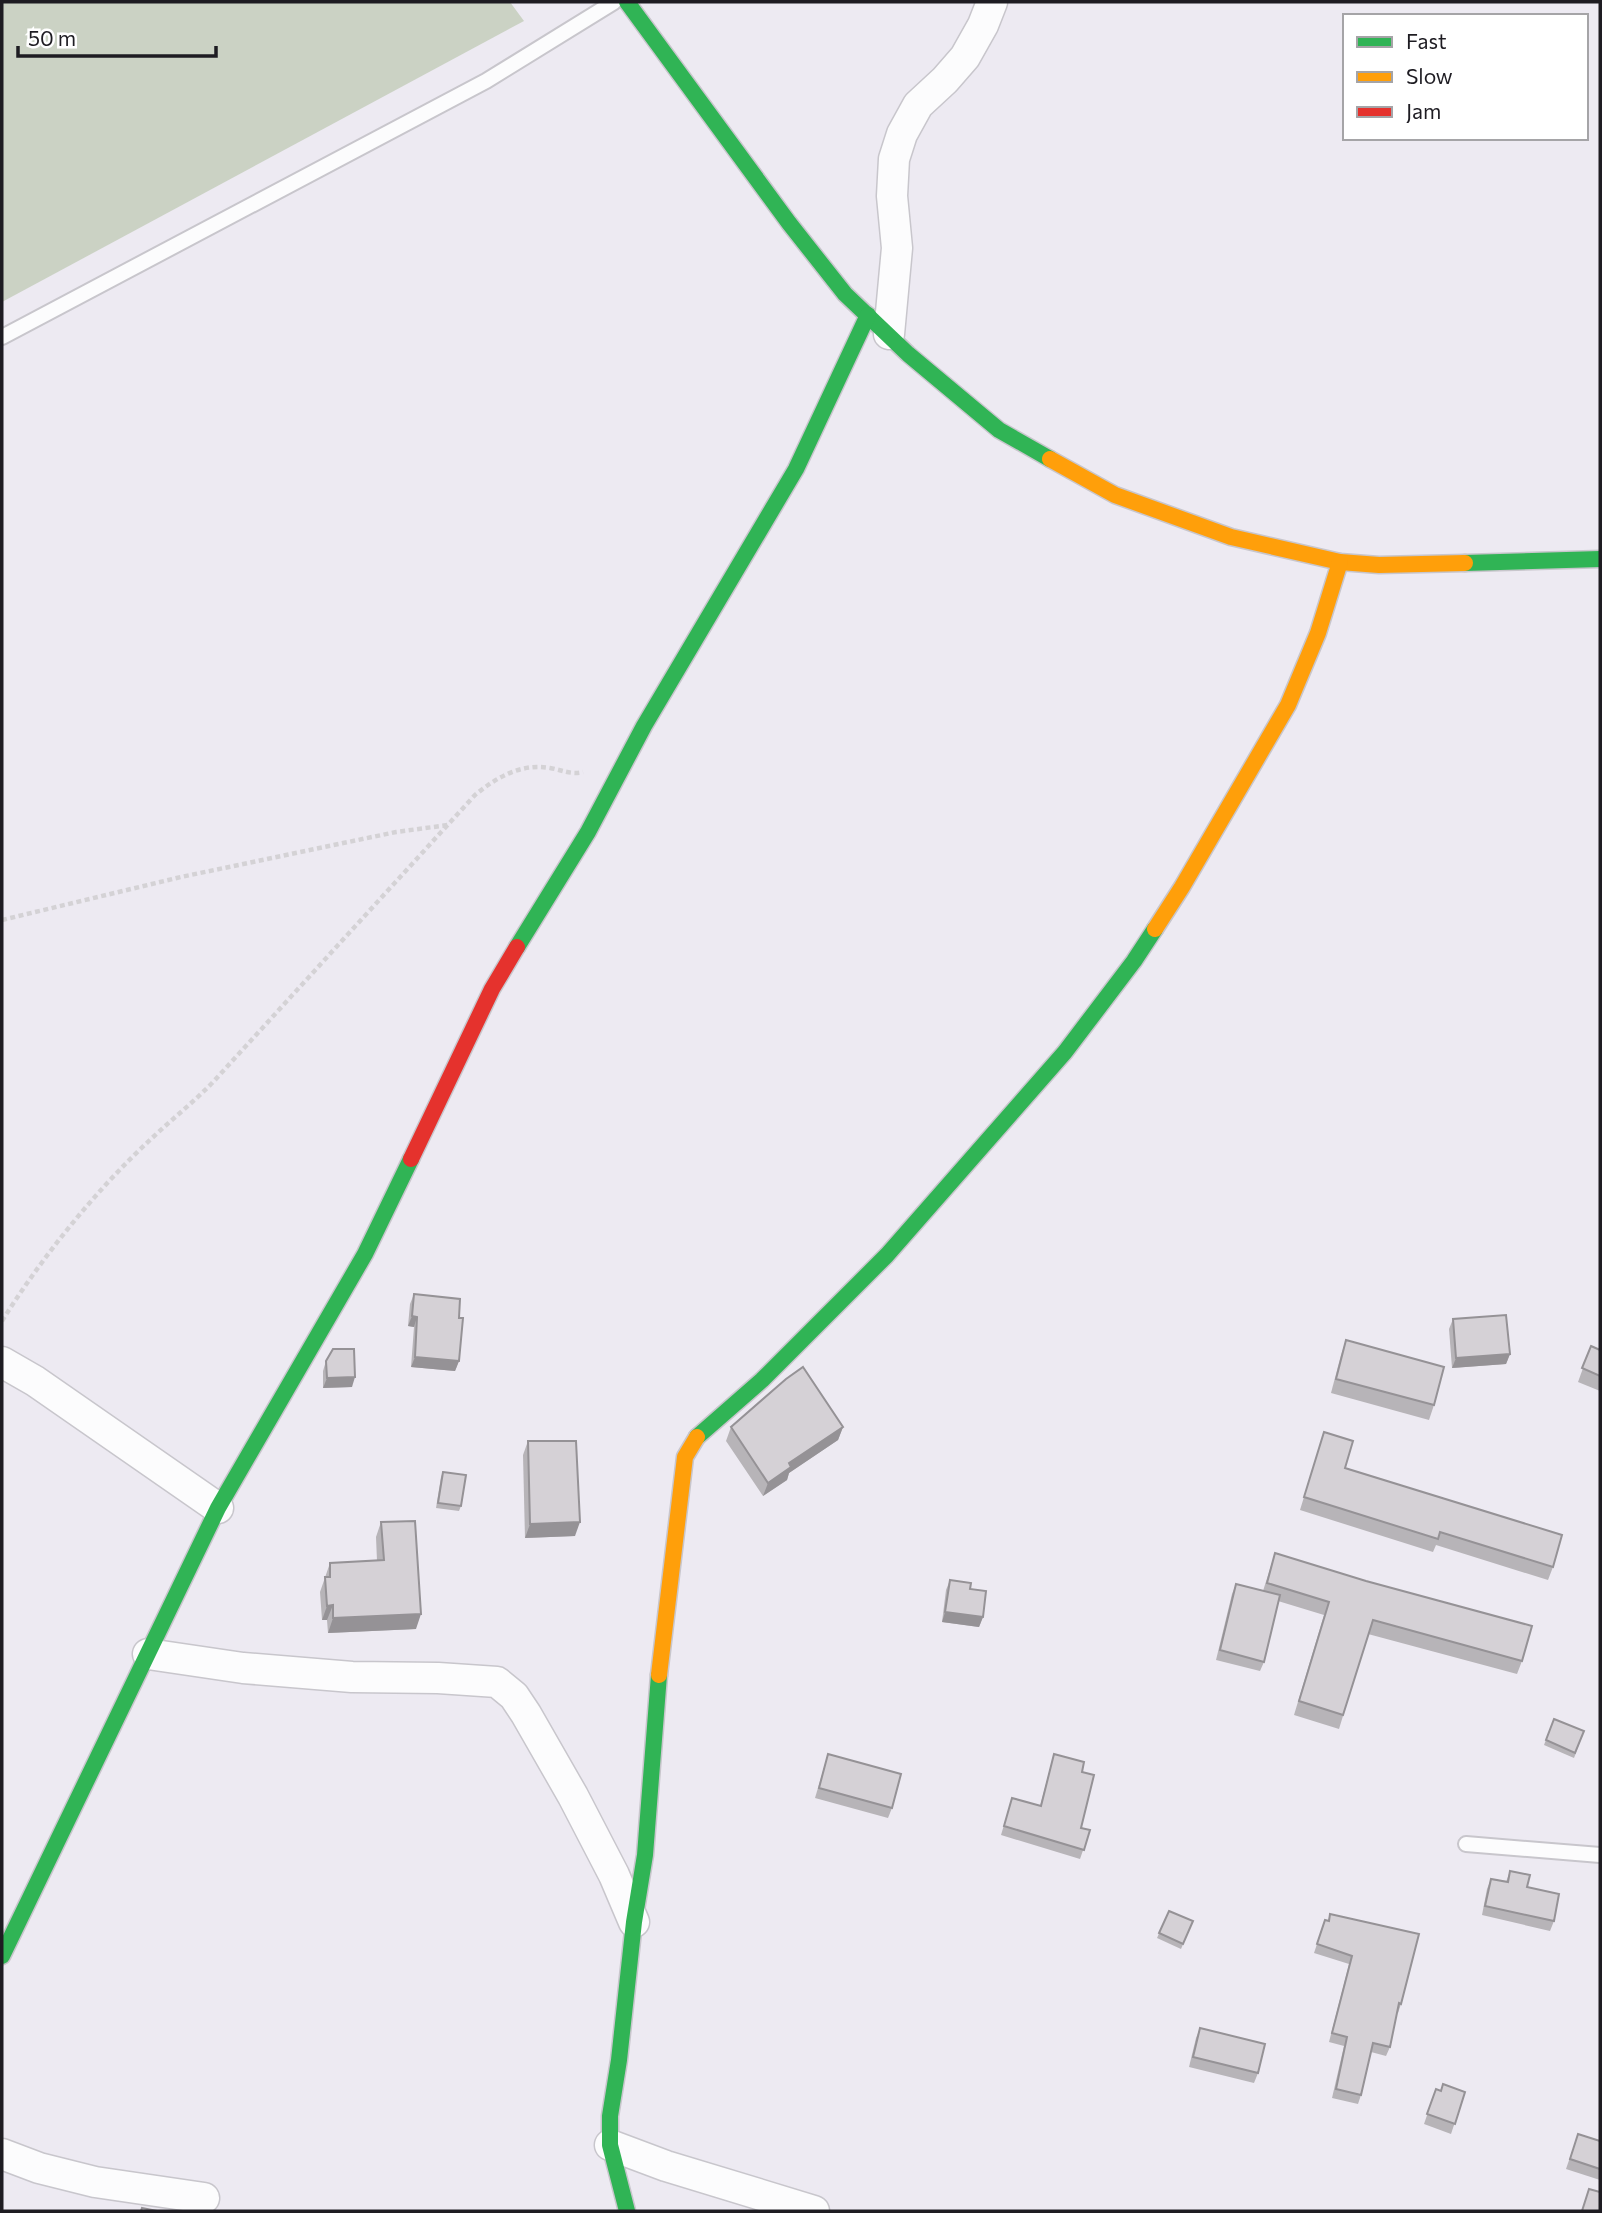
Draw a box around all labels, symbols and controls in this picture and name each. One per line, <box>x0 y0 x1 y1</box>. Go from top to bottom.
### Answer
scale bar <box>18 14 215 58</box>
legend <box>1343 14 1588 140</box>
text: 50 m <box>28 25 76 50</box>
text: Fast <box>1406 28 1447 53</box>
text: Slow <box>1406 63 1453 88</box>
text: Jam <box>1406 98 1441 123</box>

